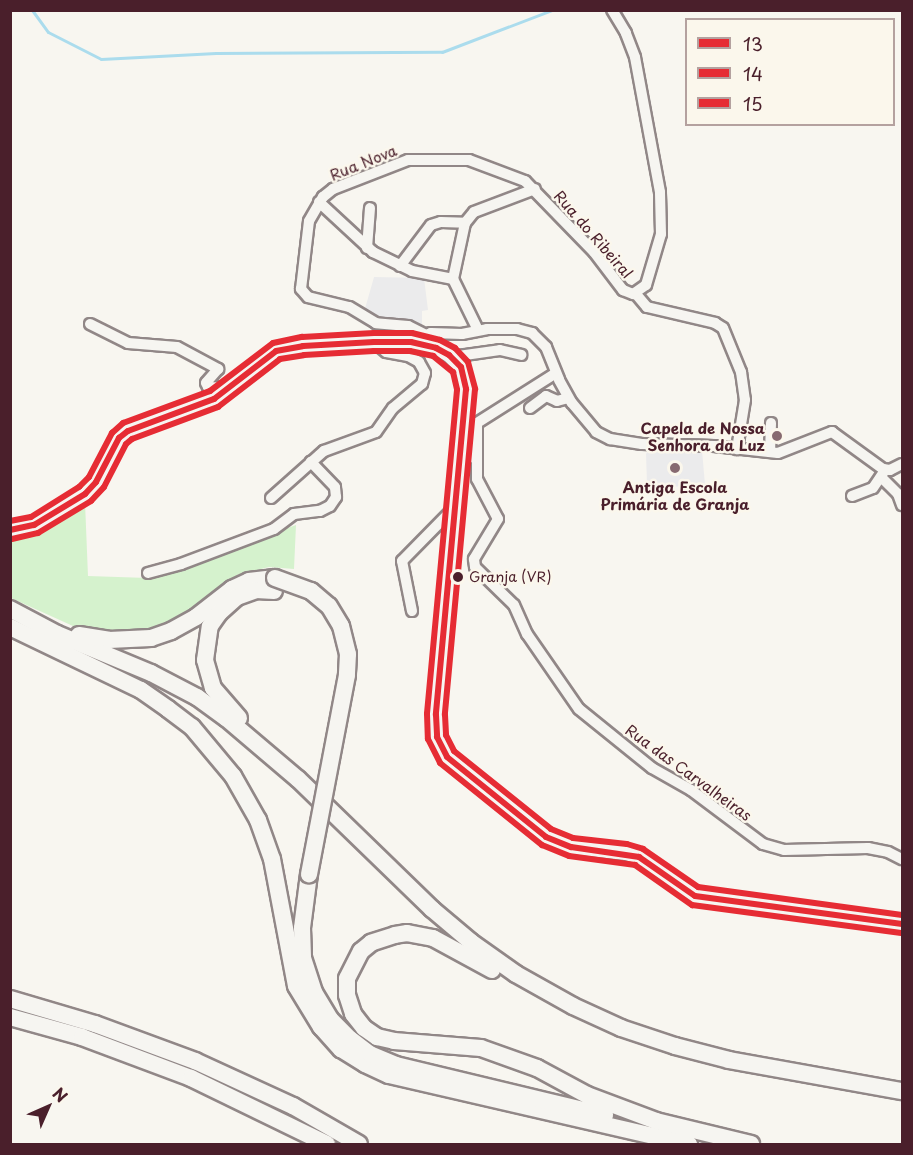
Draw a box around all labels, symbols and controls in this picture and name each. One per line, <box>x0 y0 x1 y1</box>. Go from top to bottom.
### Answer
legend <box>685 18 895 126</box>
text: 13 <box>743 30 763 57</box>
text: 14 <box>743 60 763 87</box>
text: 15 <box>743 90 763 117</box>
street label: Rua Nova <box>327 140 399 184</box>
street label: Rua do Ribeiral <box>551 186 637 282</box>
place label: Capela de Nossa Senhora da Luz <box>640 418 765 453</box>
marker: Capela de Nossa Senhora da Luz <box>770 429 784 443</box>
marker: Antiga Escola Primária de Granja <box>668 461 682 475</box>
place label: Antiga Escola Primária de Granja <box>600 477 750 512</box>
place label: Granja (VR) <box>469 569 551 585</box>
marker: Granja (VR) <box>452 571 464 583</box>
street label: Rua das Carvalheiras <box>621 719 757 825</box>
north arrow <box>18 1077 78 1137</box>
text: N <box>48 1081 74 1107</box>

